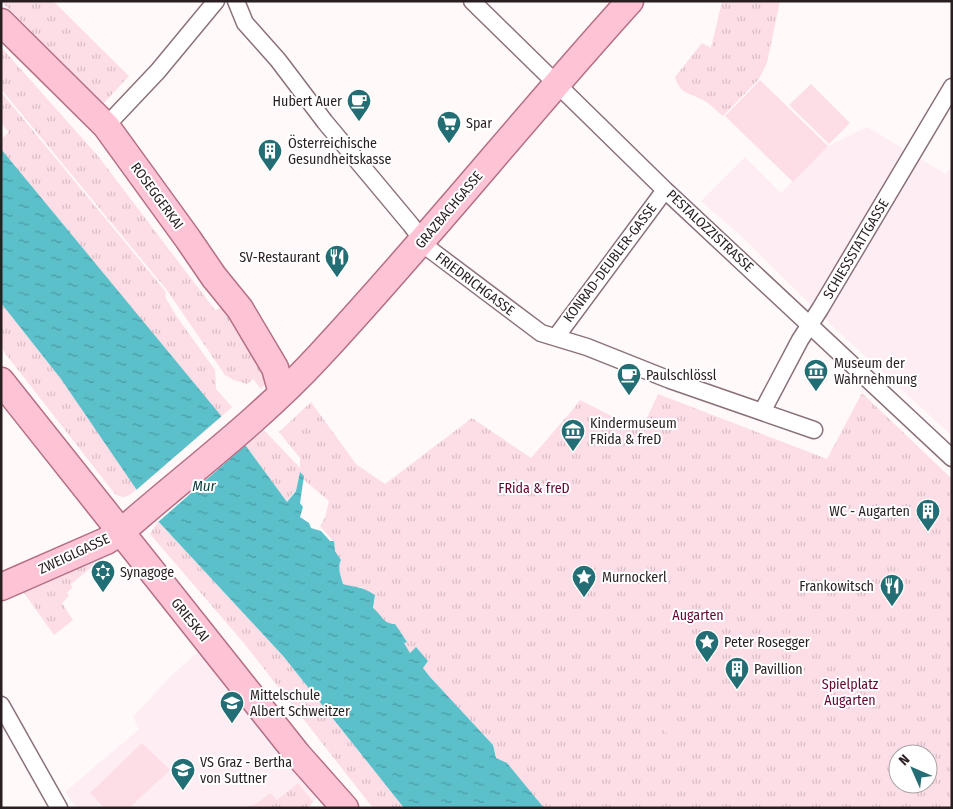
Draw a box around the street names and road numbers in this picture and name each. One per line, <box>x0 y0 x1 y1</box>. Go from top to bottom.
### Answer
street label: ROSEGGERKAI <box>127 159 187 233</box>
street label: GRAZBACHGASSE <box>412 168 487 252</box>
street label: PESTALOZZISTRASSE <box>663 186 757 276</box>
street label: SCHIESSSTATTGASSE <box>820 196 893 302</box>
street label: KONRAD-DEUBLER-GASSE <box>560 200 660 326</box>
street label: FRIEDRICHGASSE <box>432 249 518 320</box>
street label: ZWEIGLGASSE <box>36 530 113 578</box>
street label: GRIESKAI <box>167 595 213 645</box>

